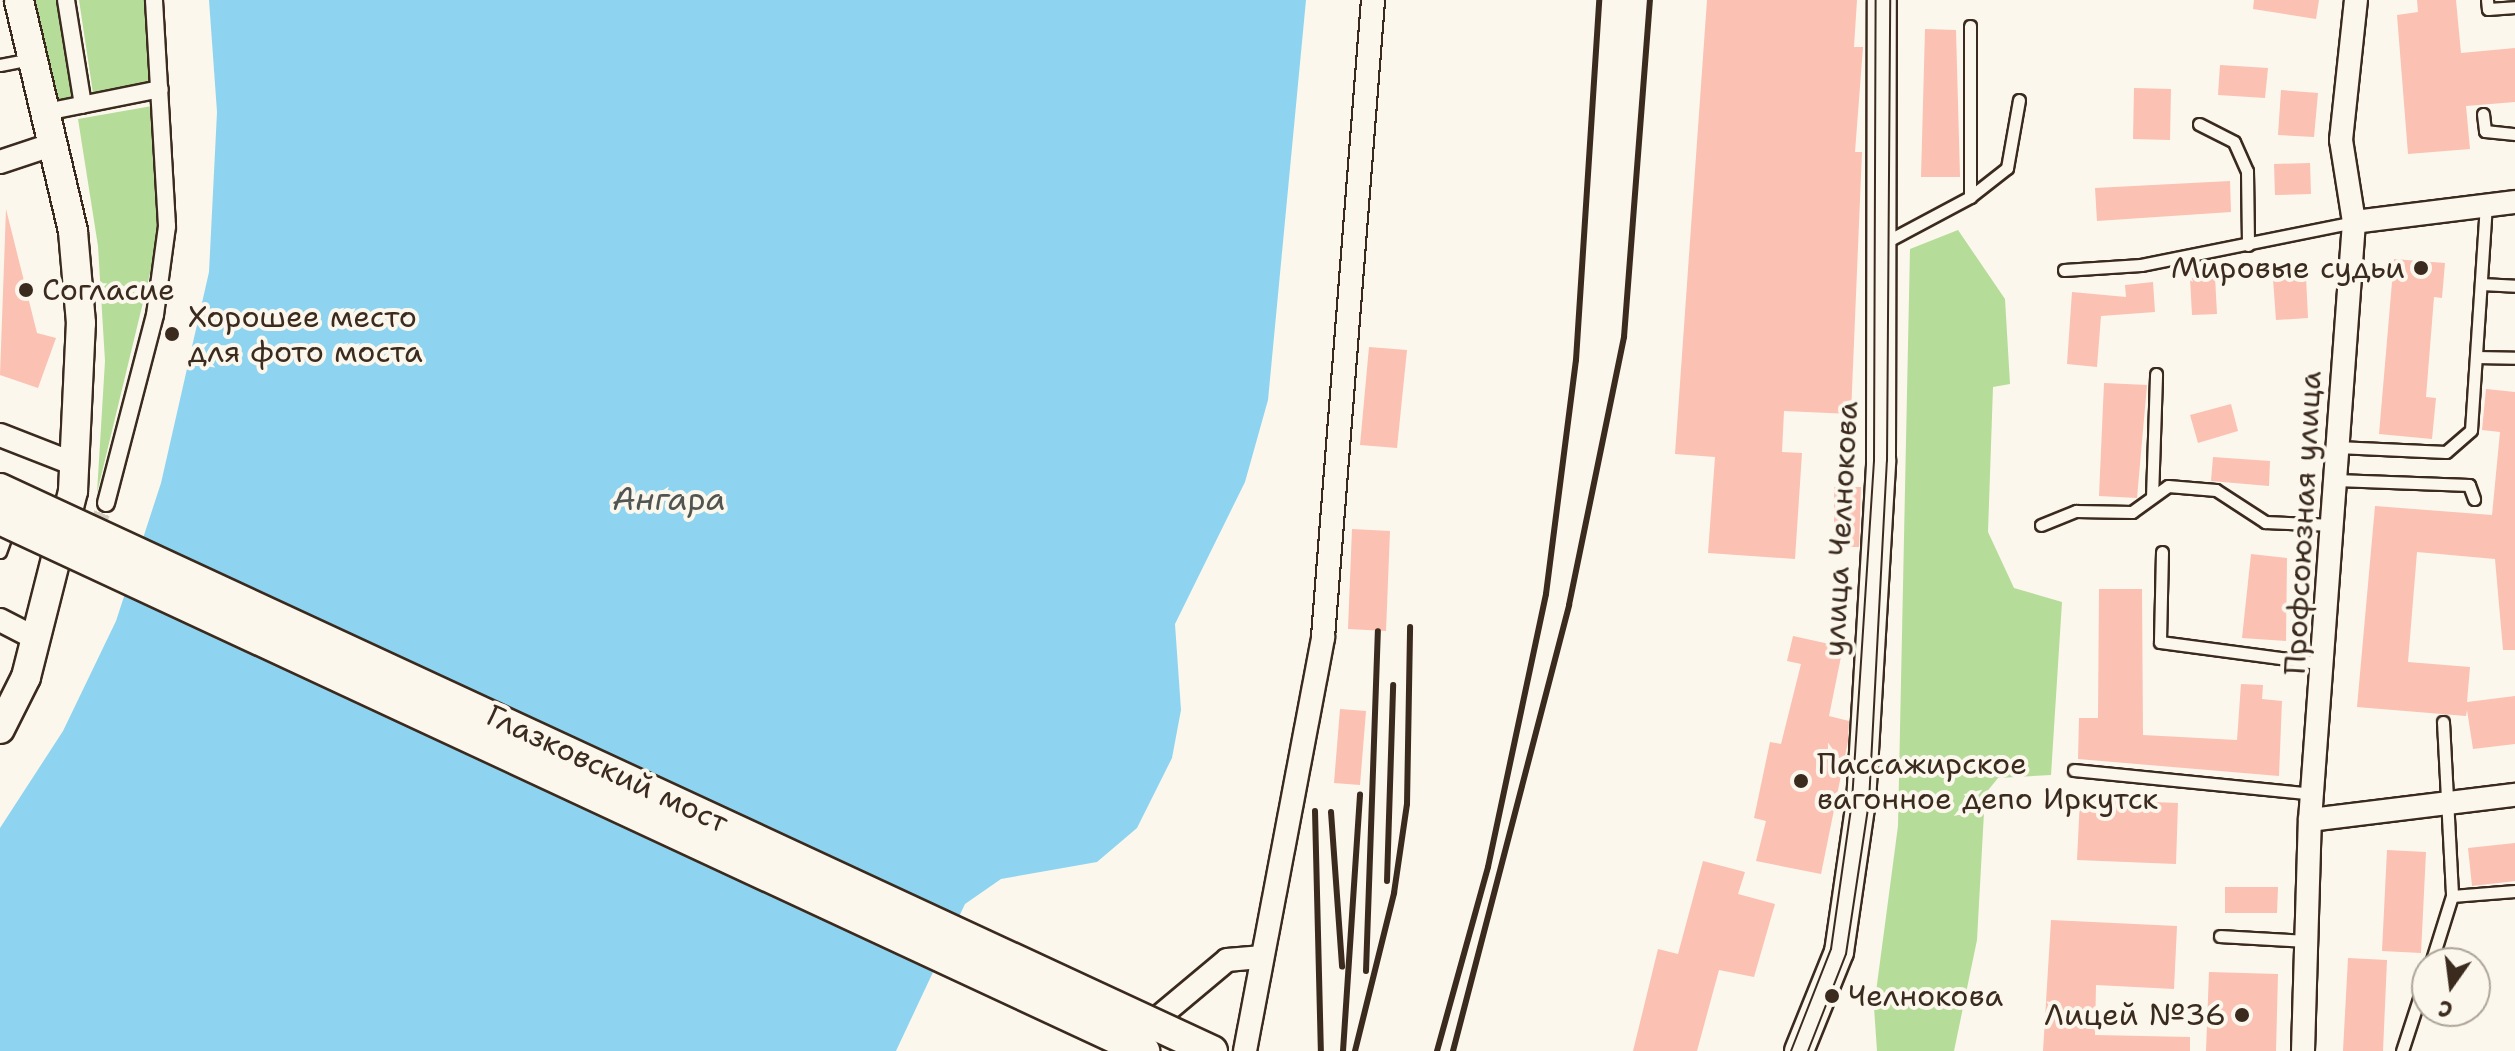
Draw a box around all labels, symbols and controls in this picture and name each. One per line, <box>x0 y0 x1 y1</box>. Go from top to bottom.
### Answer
place label: Мировые судьи <box>2171 250 2405 286</box>
marker: Мировые судьи <box>2412 259 2430 277</box>
place label: Согласие <box>42 272 175 308</box>
marker: Согласие <box>17 281 35 299</box>
place label: Хорошее место для фото моста <box>188 299 423 370</box>
marker: Хорошее место для фото моста <box>163 325 181 343</box>
street label: Профсоюзная улица <box>2277 370 2329 676</box>
street label: улица Челнокова <box>1816 400 1866 658</box>
water label: Ангара <box>612 480 726 518</box>
street label: Глазковский мост <box>481 697 733 841</box>
place label: Пассажирское вагонное депо Иркутск <box>1817 746 2158 816</box>
marker: Пассажирское вагонное депо Иркутск <box>1792 772 1810 790</box>
north arrow <box>2411 947 2491 1027</box>
place label: Челнокова <box>1848 978 2003 1014</box>
marker: Челнокова <box>1823 987 1841 1005</box>
text: С <box>2435 993 2456 1025</box>
place label: Лицей №36 <box>2044 997 2226 1033</box>
marker: Лицей №36 <box>2233 1006 2251 1024</box>

